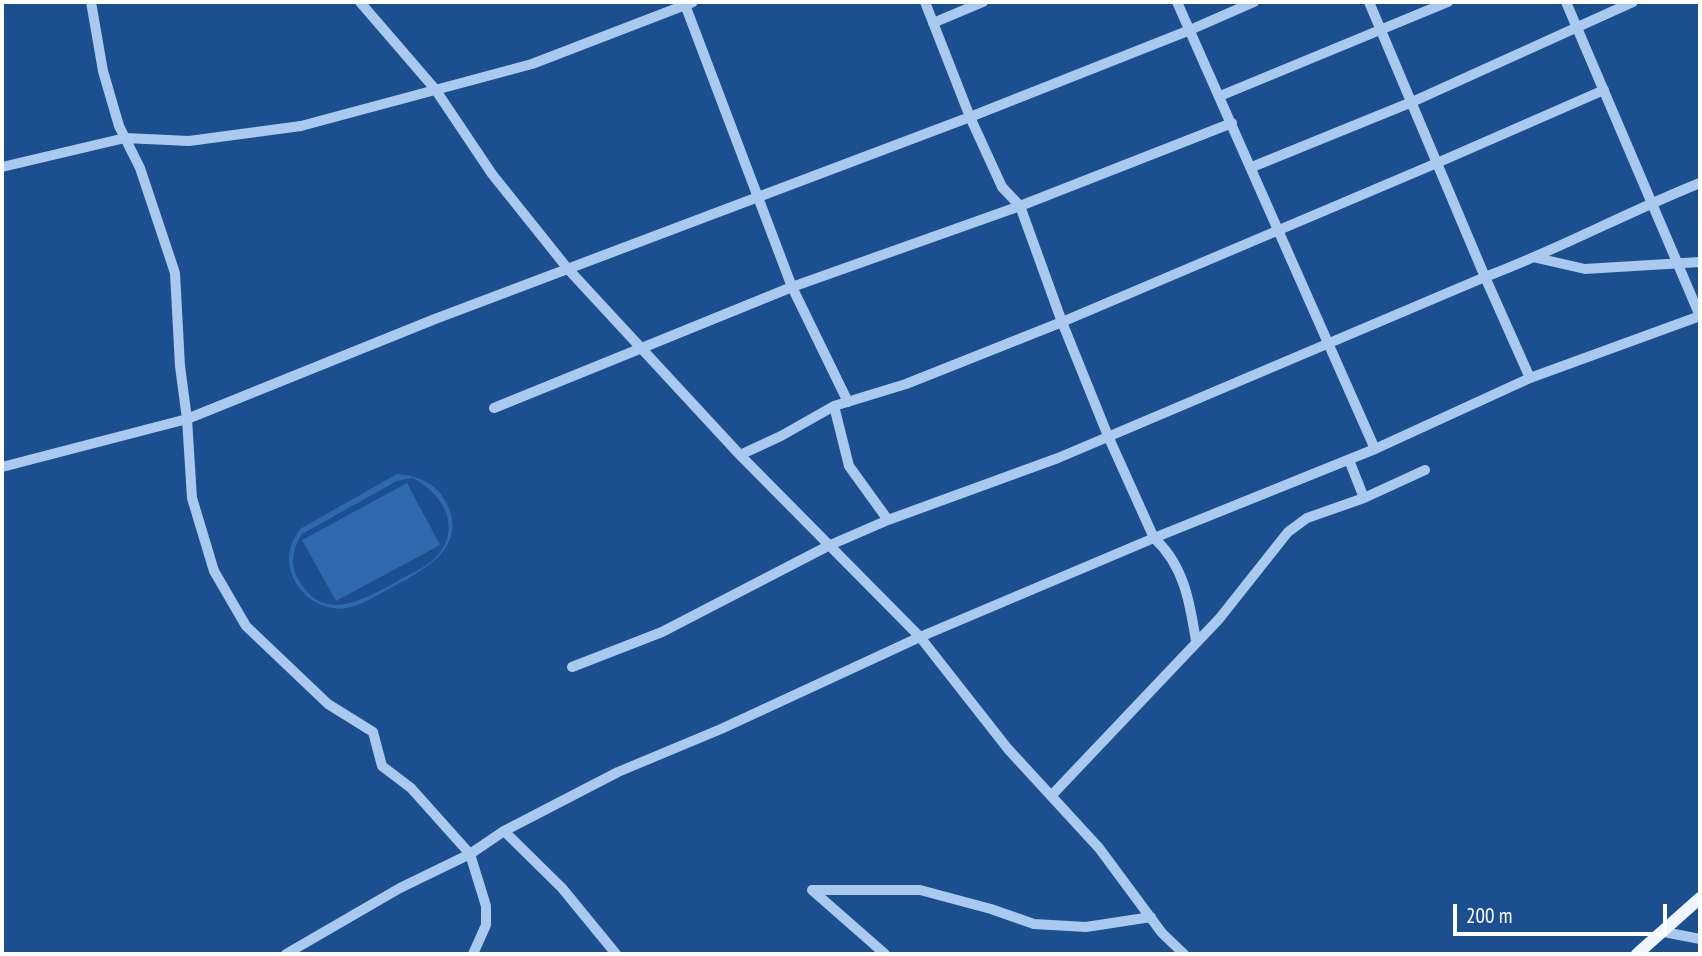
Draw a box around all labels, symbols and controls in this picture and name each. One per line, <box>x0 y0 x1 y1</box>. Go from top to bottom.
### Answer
scale bar <box>1457 890 1670 934</box>
text: 200 m <box>1466 902 1512 929</box>

